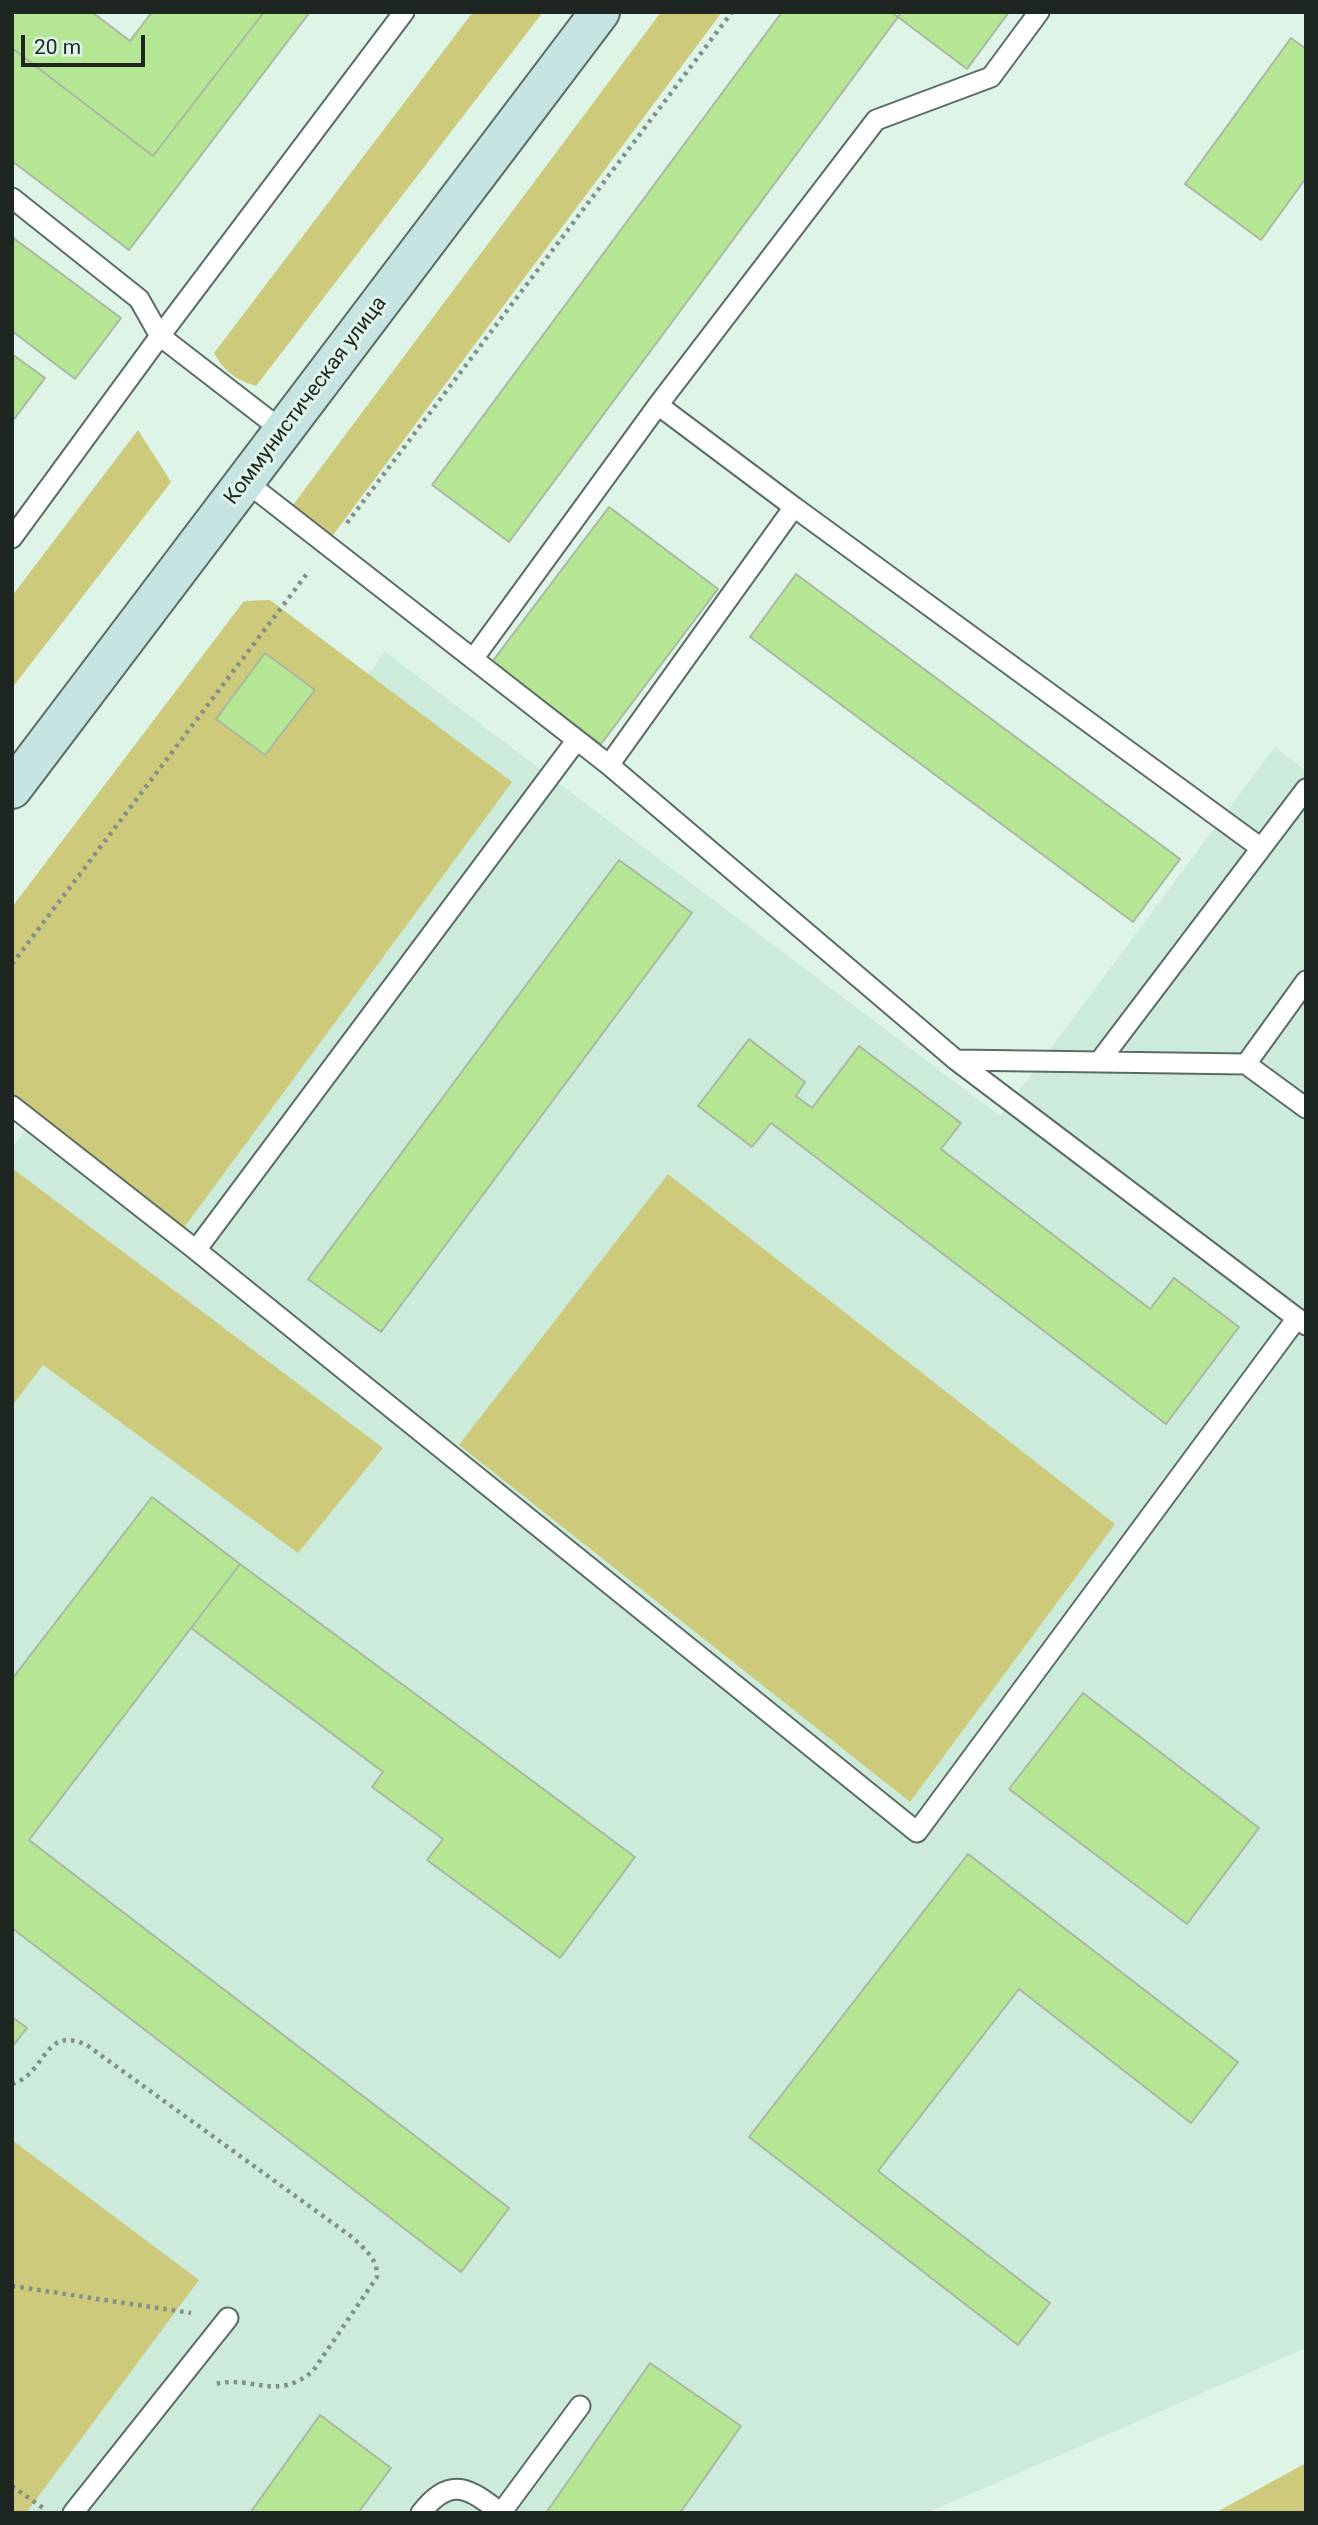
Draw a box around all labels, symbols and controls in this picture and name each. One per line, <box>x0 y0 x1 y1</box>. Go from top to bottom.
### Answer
scale bar <box>24 21 149 65</box>
text: 20 m <box>34 35 81 59</box>
street label: Коммунистическая улица <box>219 292 393 510</box>

